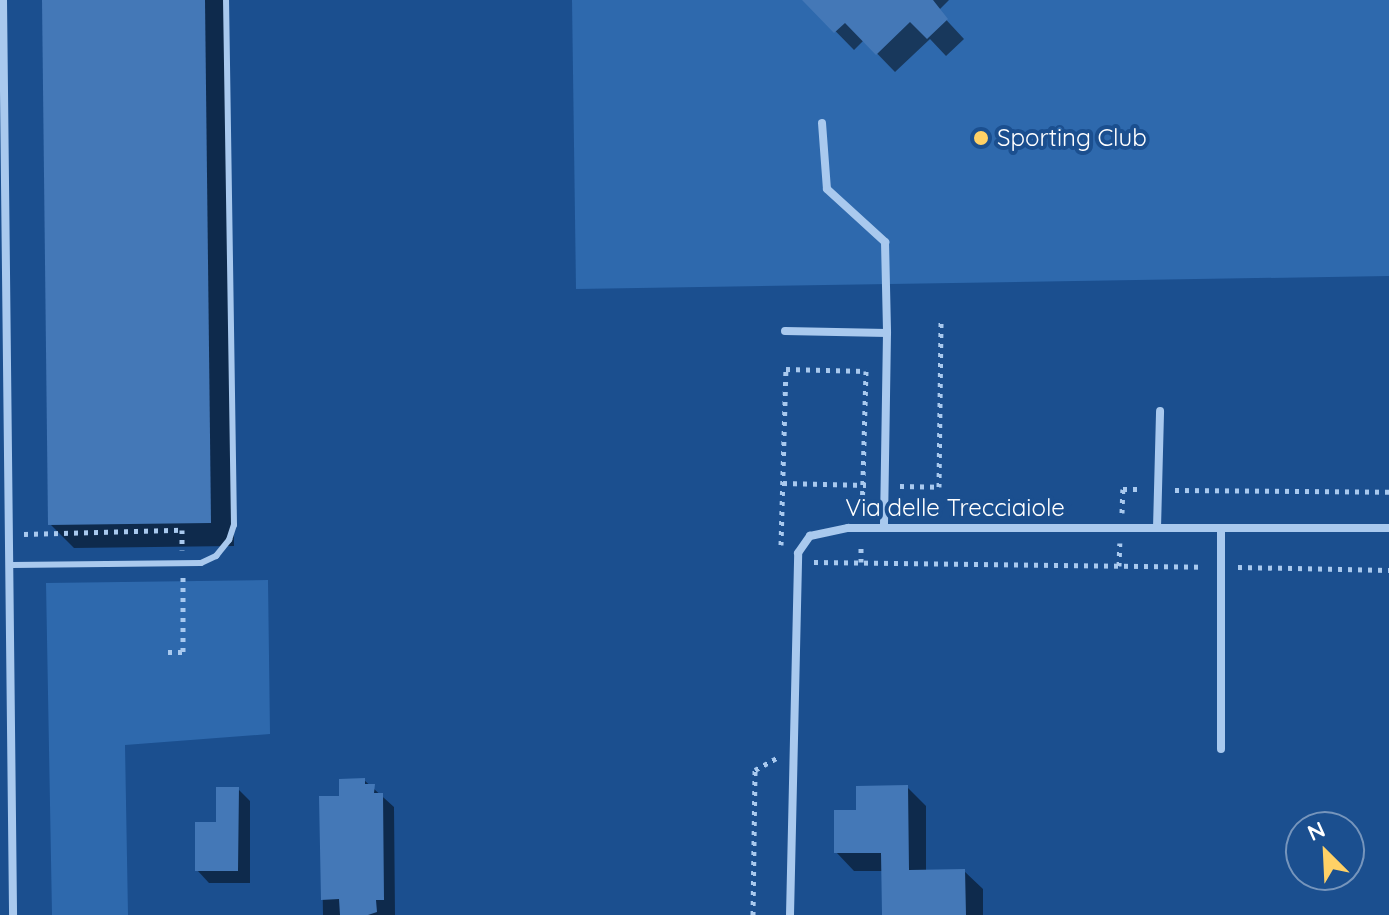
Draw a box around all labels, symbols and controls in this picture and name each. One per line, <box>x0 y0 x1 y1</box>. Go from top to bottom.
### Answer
place label: Sporting Club <box>997 124 1147 152</box>
marker: Sporting Club <box>972 129 990 147</box>
street label: Via delle Trecciaiole <box>845 494 1065 522</box>
north arrow <box>1285 811 1365 891</box>
text: N <box>1303 815 1329 847</box>

